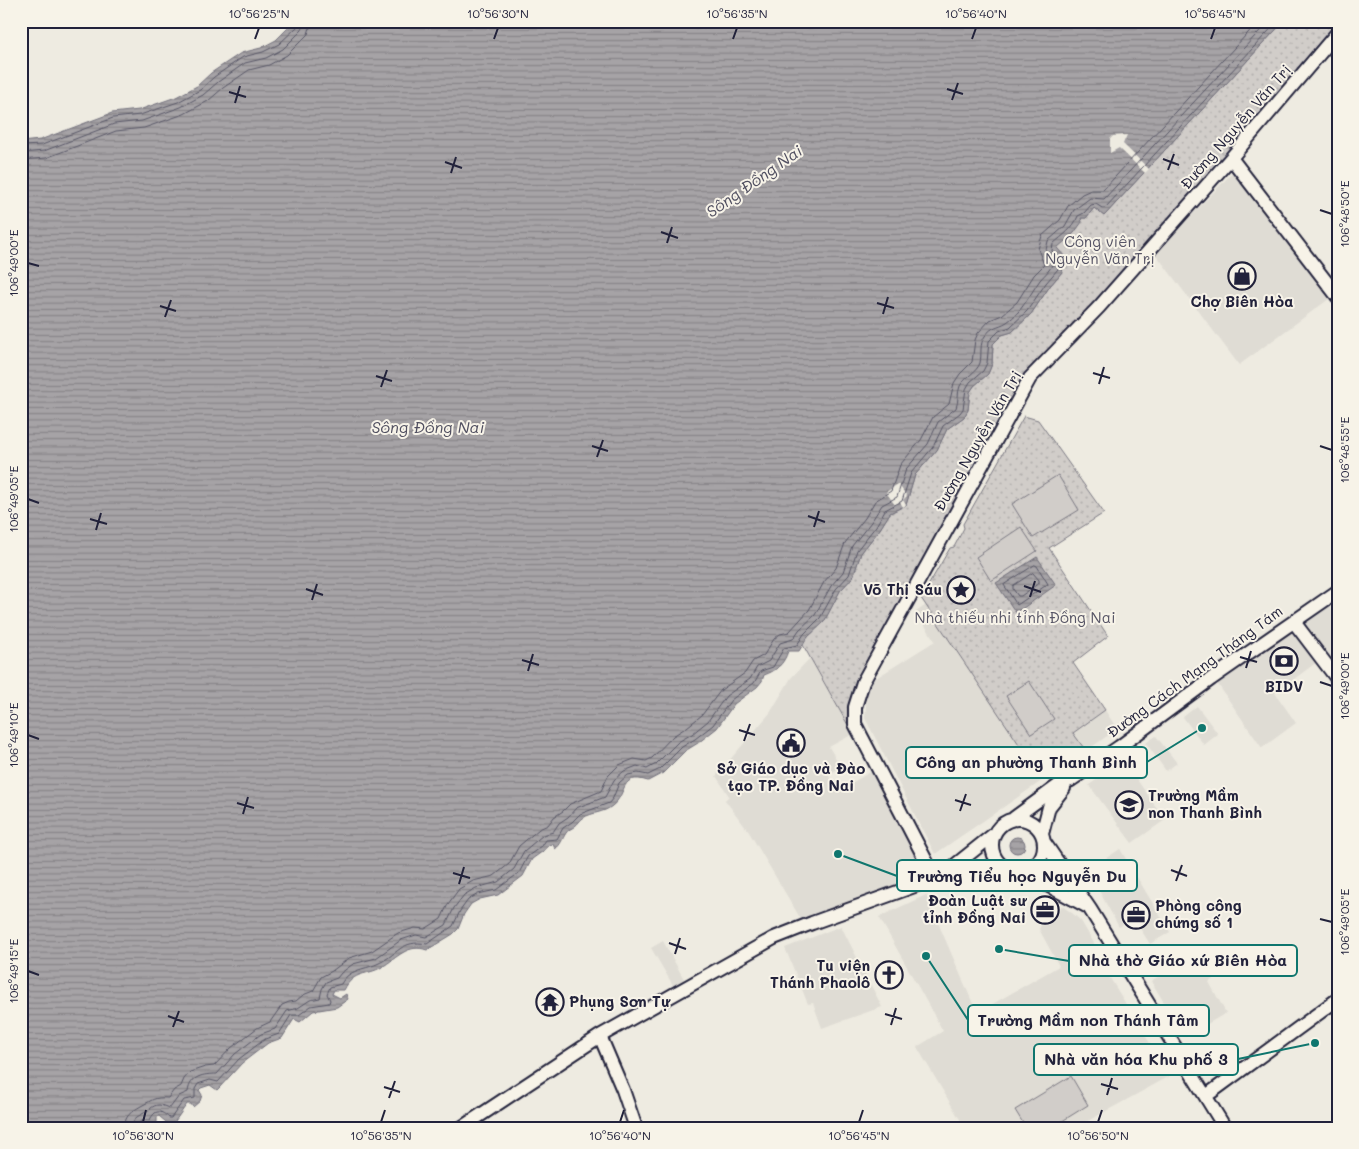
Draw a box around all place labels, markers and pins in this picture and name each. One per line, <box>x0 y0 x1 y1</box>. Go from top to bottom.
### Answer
shop icon: Chợ Biên Hòa <box>1227 261 1257 291</box>
place label: Chợ Biên Hòa <box>1191 291 1293 311</box>
place icon: Võ Thị Sáu <box>946 575 976 605</box>
place label: Võ Thị Sáu <box>863 579 942 599</box>
bank icon: BIDV <box>1269 646 1299 676</box>
place label: BIDV <box>1265 676 1303 696</box>
public building icon: Sở Giáo dục và Đào tạo TP. Đồng Nai <box>776 728 806 758</box>
callout: Công an phường Thanh Bình <box>906 747 1147 778</box>
place label: Sở Giáo dục và Đào tạo TP. Đồng Nai <box>717 758 865 795</box>
place label: Trường Mầm non Thanh Bình <box>1148 785 1262 822</box>
school or university icon: Trường Mầm non Thanh Bình <box>1114 790 1144 820</box>
callout: Trường Tiểu học Nguyễn Du <box>897 860 1137 891</box>
place label: Đoàn Luật sư tỉnh Đồng Nai <box>923 890 1027 927</box>
office icon: Đoàn Luật sư tỉnh Đồng Nai <box>1030 895 1060 925</box>
place label: Phòng công chứng số 1 <box>1155 895 1242 932</box>
office icon: Phòng công chứng số 1 <box>1121 900 1151 930</box>
callout: Nhà thờ Giáo xứ Biên Hòa <box>1069 945 1297 976</box>
place label: Tu viện Thánh Phaolô <box>770 955 870 992</box>
church icon: Tu viện Thánh Phaolô <box>874 960 904 990</box>
temple icon: Phụng Sơn Tự <box>535 987 565 1017</box>
place label: Phụng Sơn Tự <box>569 991 671 1011</box>
callout: Trường Mầm non Thánh Tâm <box>968 1005 1209 1036</box>
callout: Nhà văn hóa Khu phố 3 <box>1034 1044 1238 1075</box>

